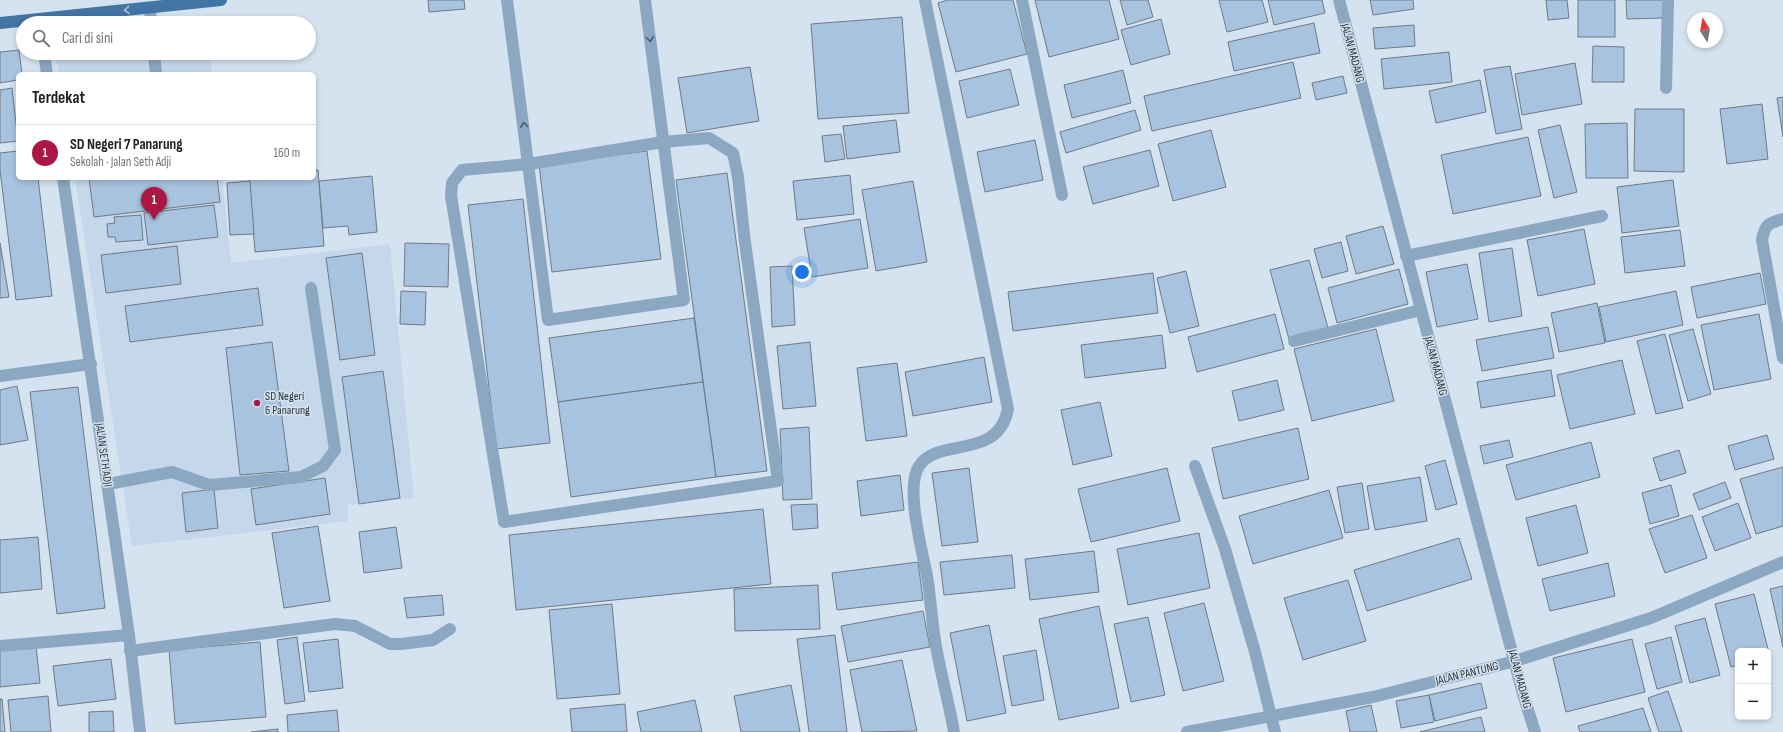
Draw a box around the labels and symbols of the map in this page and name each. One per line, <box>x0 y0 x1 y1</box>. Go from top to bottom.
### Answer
one-way arrow <box>124 6 130 15</box>
north arrow <box>1687 12 1723 48</box>
street label: JALAN MADANG <box>1337 21 1368 84</box>
one-way arrow <box>645 36 654 42</box>
one-way arrow <box>520 122 529 128</box>
pin: 1 <box>141 187 167 220</box>
your location <box>792 262 812 282</box>
street label: JALAN MADANG <box>1420 334 1451 397</box>
place label: SD Negeri 6 Panarung <box>265 389 310 418</box>
marker: SD Negeri 6 Panarung <box>252 398 262 408</box>
street label: JALAN SETH ADJI <box>91 421 115 488</box>
street label: JALAN MADANG <box>1504 647 1535 710</box>
street label: JALAN PANTUNG <box>1433 658 1500 689</box>

